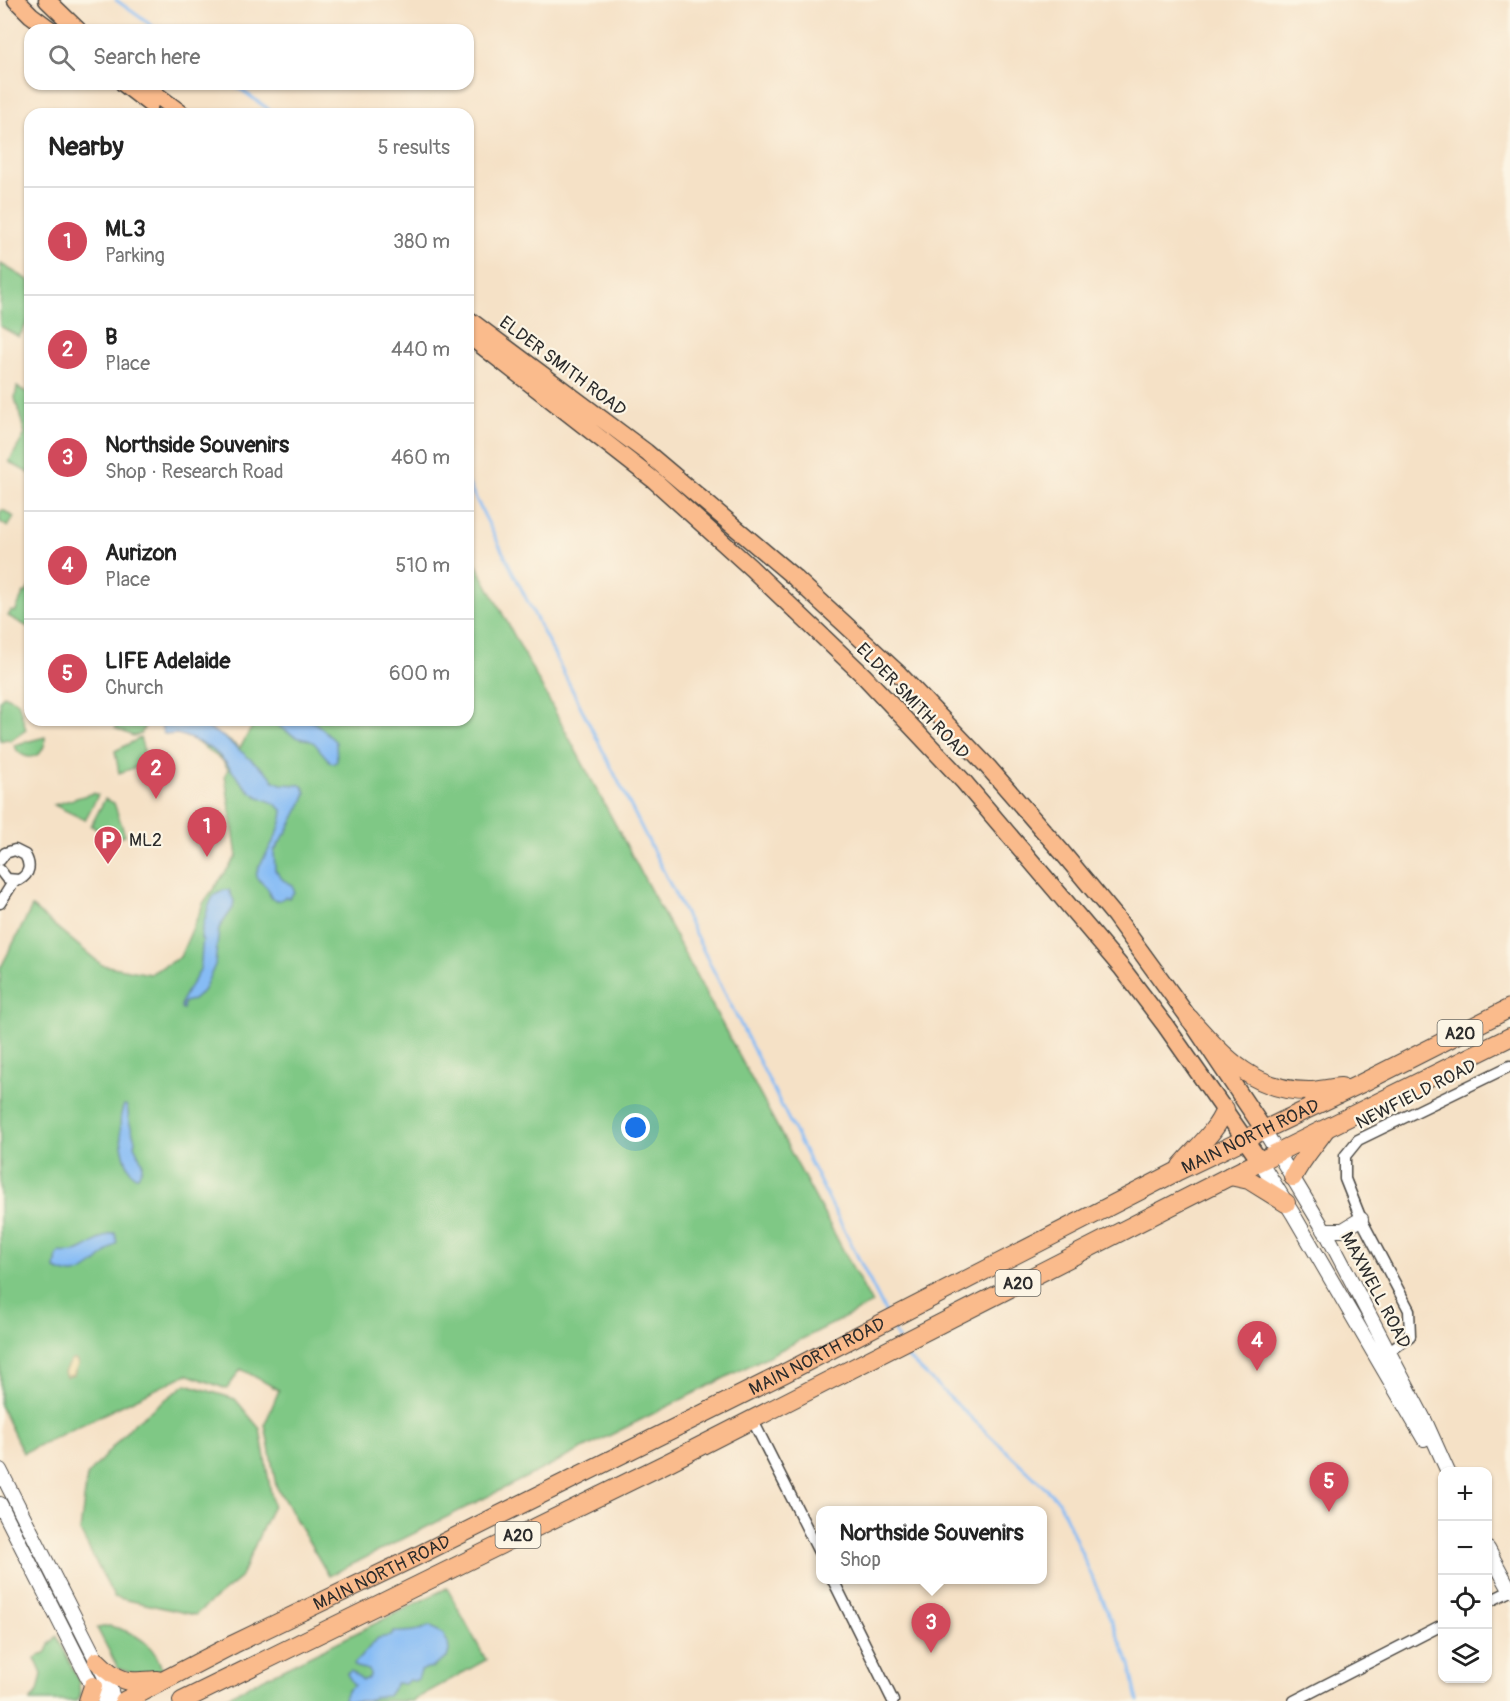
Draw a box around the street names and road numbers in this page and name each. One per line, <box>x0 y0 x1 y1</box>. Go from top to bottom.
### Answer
street label: ELDER SMITH ROAD <box>495 311 631 422</box>
street label: ELDER SMITH ROAD <box>851 638 974 764</box>
road number: A20 <box>1438 1020 1482 1046</box>
street label: NEWFIELD ROAD <box>1352 1054 1480 1135</box>
street label: MAIN NORTH ROAD <box>1178 1094 1323 1180</box>
street label: MAXWELL ROAD <box>1335 1228 1416 1352</box>
road number: A20 <box>996 1270 1040 1296</box>
street label: MAIN NORTH ROAD <box>745 1312 889 1401</box>
road number: A20 <box>496 1522 540 1548</box>
street label: MAIN NORTH ROAD <box>310 1530 455 1616</box>

